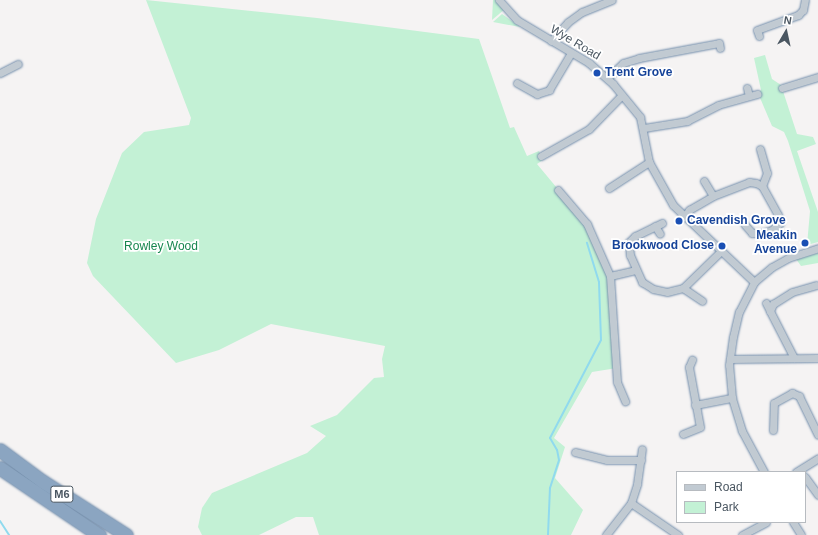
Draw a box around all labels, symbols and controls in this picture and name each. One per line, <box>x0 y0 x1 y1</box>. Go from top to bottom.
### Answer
north arrow <box>766 12 806 52</box>
text: N <box>783 14 793 27</box>
street label: Wye Road <box>547 22 603 64</box>
place label: Trent Grove <box>605 66 672 80</box>
marker: Trent Grove <box>592 68 602 78</box>
place label: Cavendish Grove <box>687 214 786 228</box>
marker: Cavendish Grove <box>674 216 684 226</box>
place label: Meakin Avenue <box>754 229 797 257</box>
marker: Meakin Avenue <box>800 238 810 248</box>
place label: Brookwood Close <box>612 239 714 253</box>
park label: Rowley Wood <box>124 240 198 254</box>
marker: Brookwood Close <box>717 241 727 251</box>
legend <box>676 471 806 523</box>
text: Road <box>714 480 743 494</box>
road number: M6 <box>50 485 74 503</box>
text: Park <box>714 500 739 514</box>

